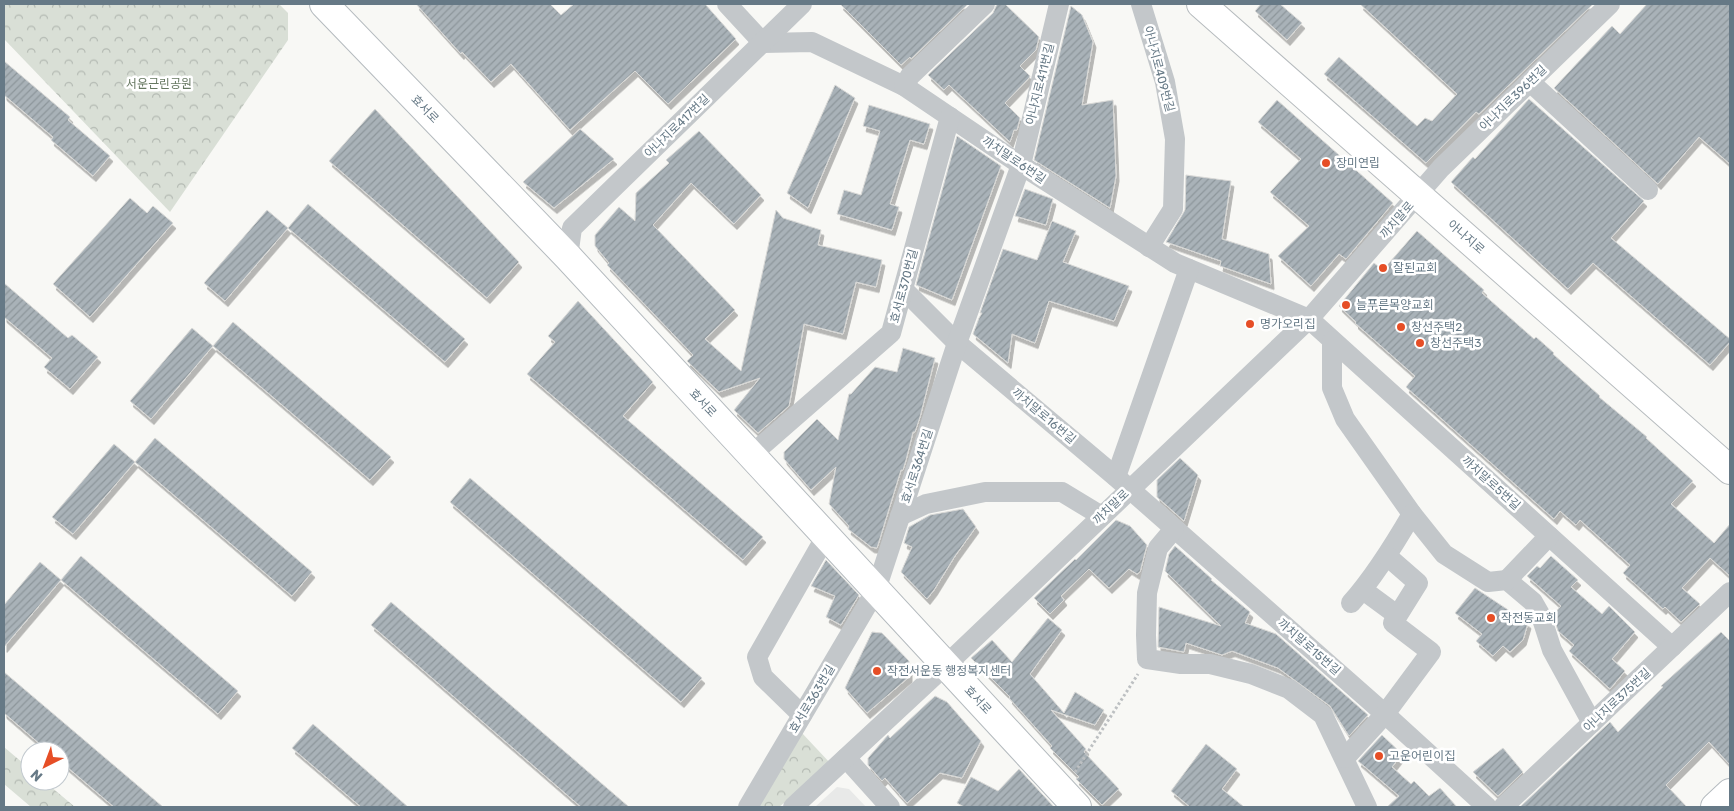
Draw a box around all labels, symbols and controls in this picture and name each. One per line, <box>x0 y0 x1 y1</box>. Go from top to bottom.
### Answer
street label: 아나지로409번길 <box>1141 24 1177 114</box>
street label: 아나지로411번길 <box>1023 42 1057 126</box>
street label: 아나지로396번길 <box>1477 63 1549 133</box>
park label: 서운근린공원 <box>126 77 192 91</box>
street label: 효서로 <box>408 92 442 126</box>
street label: 아나지로417번길 <box>642 92 712 160</box>
street label: 까치말로6번길 <box>980 134 1048 186</box>
place label: 장미연립 <box>1336 156 1380 170</box>
marker: 장미연립 <box>1320 157 1332 169</box>
street label: 까치말로 <box>1377 199 1417 241</box>
street label: 아나지로 <box>1445 217 1487 257</box>
street label: 효서로370번길 <box>887 247 921 325</box>
place label: 잘된교회 <box>1393 261 1437 275</box>
marker: 잘된교회 <box>1377 262 1389 274</box>
place label: 늘푸른목양교회 <box>1356 298 1433 312</box>
marker: 늘푸른목양교회 <box>1340 299 1352 311</box>
place label: 명가오리집 <box>1260 317 1315 331</box>
marker: 명가오리집 <box>1244 318 1256 330</box>
place label: 창선주택2 <box>1411 320 1462 334</box>
marker: 창선주택2 <box>1395 321 1407 333</box>
place label: 창선주택3 <box>1430 336 1481 350</box>
marker: 창선주택3 <box>1414 337 1426 349</box>
street label: 까치말로16번길 <box>1009 385 1079 447</box>
street label: 효서로 <box>687 386 719 420</box>
street label: 효서로364번길 <box>898 427 936 505</box>
street label: 까치말로5번길 <box>1459 453 1523 513</box>
street label: 까치말로 <box>1090 487 1132 527</box>
place label: 작전동교회 <box>1501 611 1556 625</box>
marker: 작전동교회 <box>1485 612 1497 624</box>
street label: 까치말로15번길 <box>1275 616 1343 678</box>
street label: 효서로363번길 <box>786 662 838 736</box>
place label: 작전서운동 행정복지센터 <box>887 664 1011 678</box>
marker: 작전서운동 행정복지센터 <box>871 665 883 677</box>
street label: 아나지로375번길 <box>1581 665 1653 735</box>
street label: 효서로 <box>962 683 994 717</box>
north arrow <box>20 741 70 791</box>
place label: 고운어린이집 <box>1389 749 1455 763</box>
marker: 고운어린이집 <box>1373 750 1385 762</box>
text: N <box>27 766 46 785</box>

